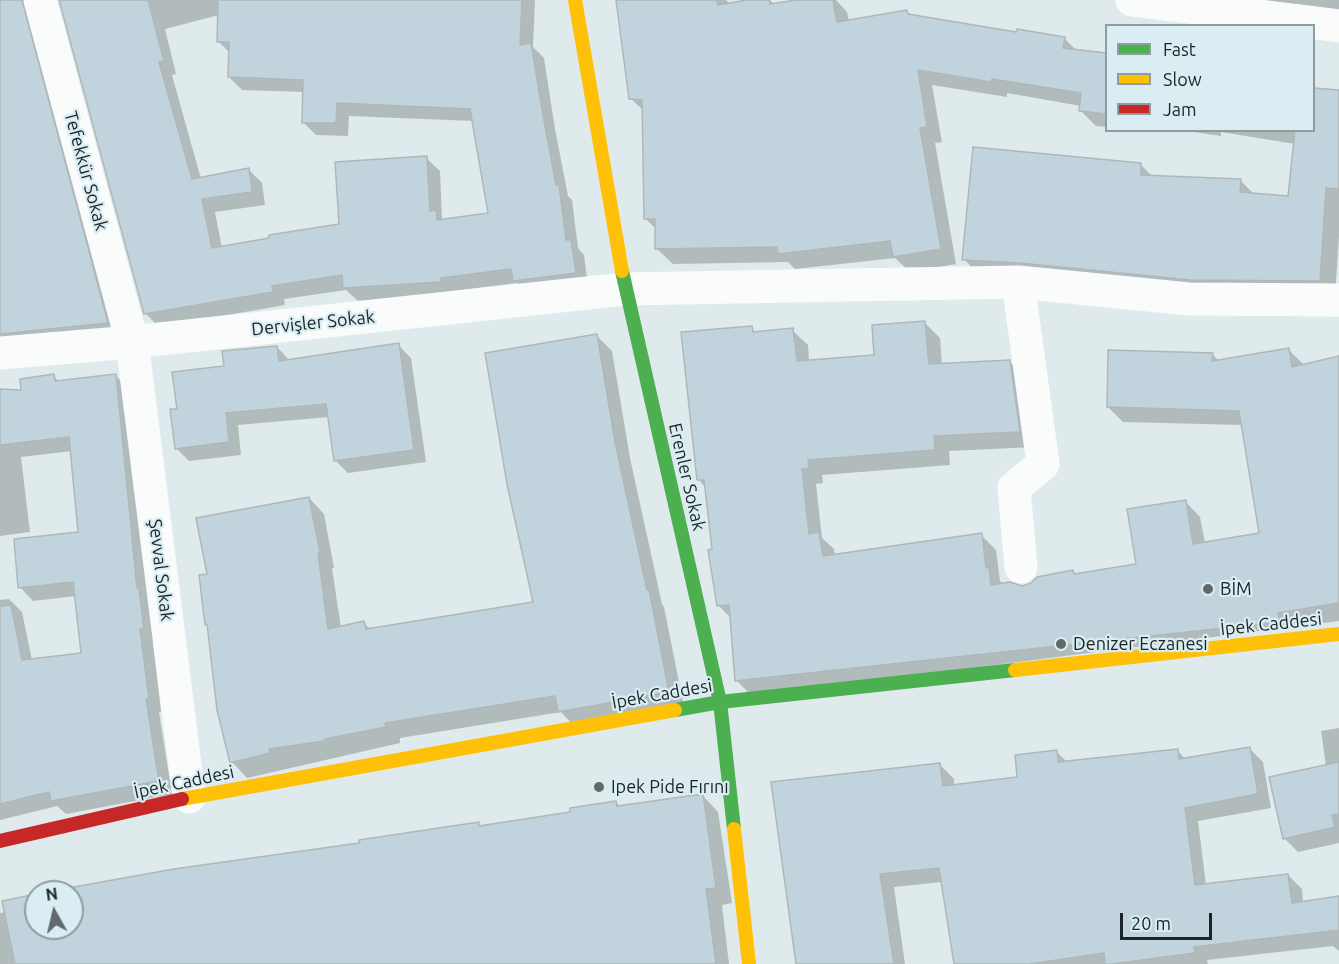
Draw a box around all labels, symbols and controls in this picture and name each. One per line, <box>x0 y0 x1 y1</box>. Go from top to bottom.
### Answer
legend <box>1105 24 1315 132</box>
text: Fast <box>1163 39 1196 59</box>
text: Slow <box>1163 69 1202 89</box>
text: Jam <box>1163 99 1197 119</box>
street label: Tefekkür Sokak <box>60 109 112 233</box>
street label: Dervişler Sokak <box>250 306 376 340</box>
street label: Erenler Sokak <box>664 421 710 533</box>
street label: Şevval Sokak <box>144 518 178 622</box>
place label: BİM <box>1220 578 1252 600</box>
marker: BİM <box>1201 582 1215 596</box>
street label: İpek Caddesi <box>1219 608 1323 640</box>
place label: Denizer Eczanesi <box>1073 633 1208 655</box>
marker: Denizer Eczanesi <box>1054 637 1068 651</box>
street label: İpek Caddesi <box>610 675 714 713</box>
street label: İpek Caddesi <box>132 761 236 803</box>
place label: Ipek Pide Fırını <box>611 776 729 798</box>
marker: Ipek Pide Fırını <box>592 780 606 794</box>
north arrow <box>24 880 84 940</box>
text: N <box>45 884 59 904</box>
scale bar <box>1123 901 1214 939</box>
text: 20 m <box>1131 913 1171 933</box>

